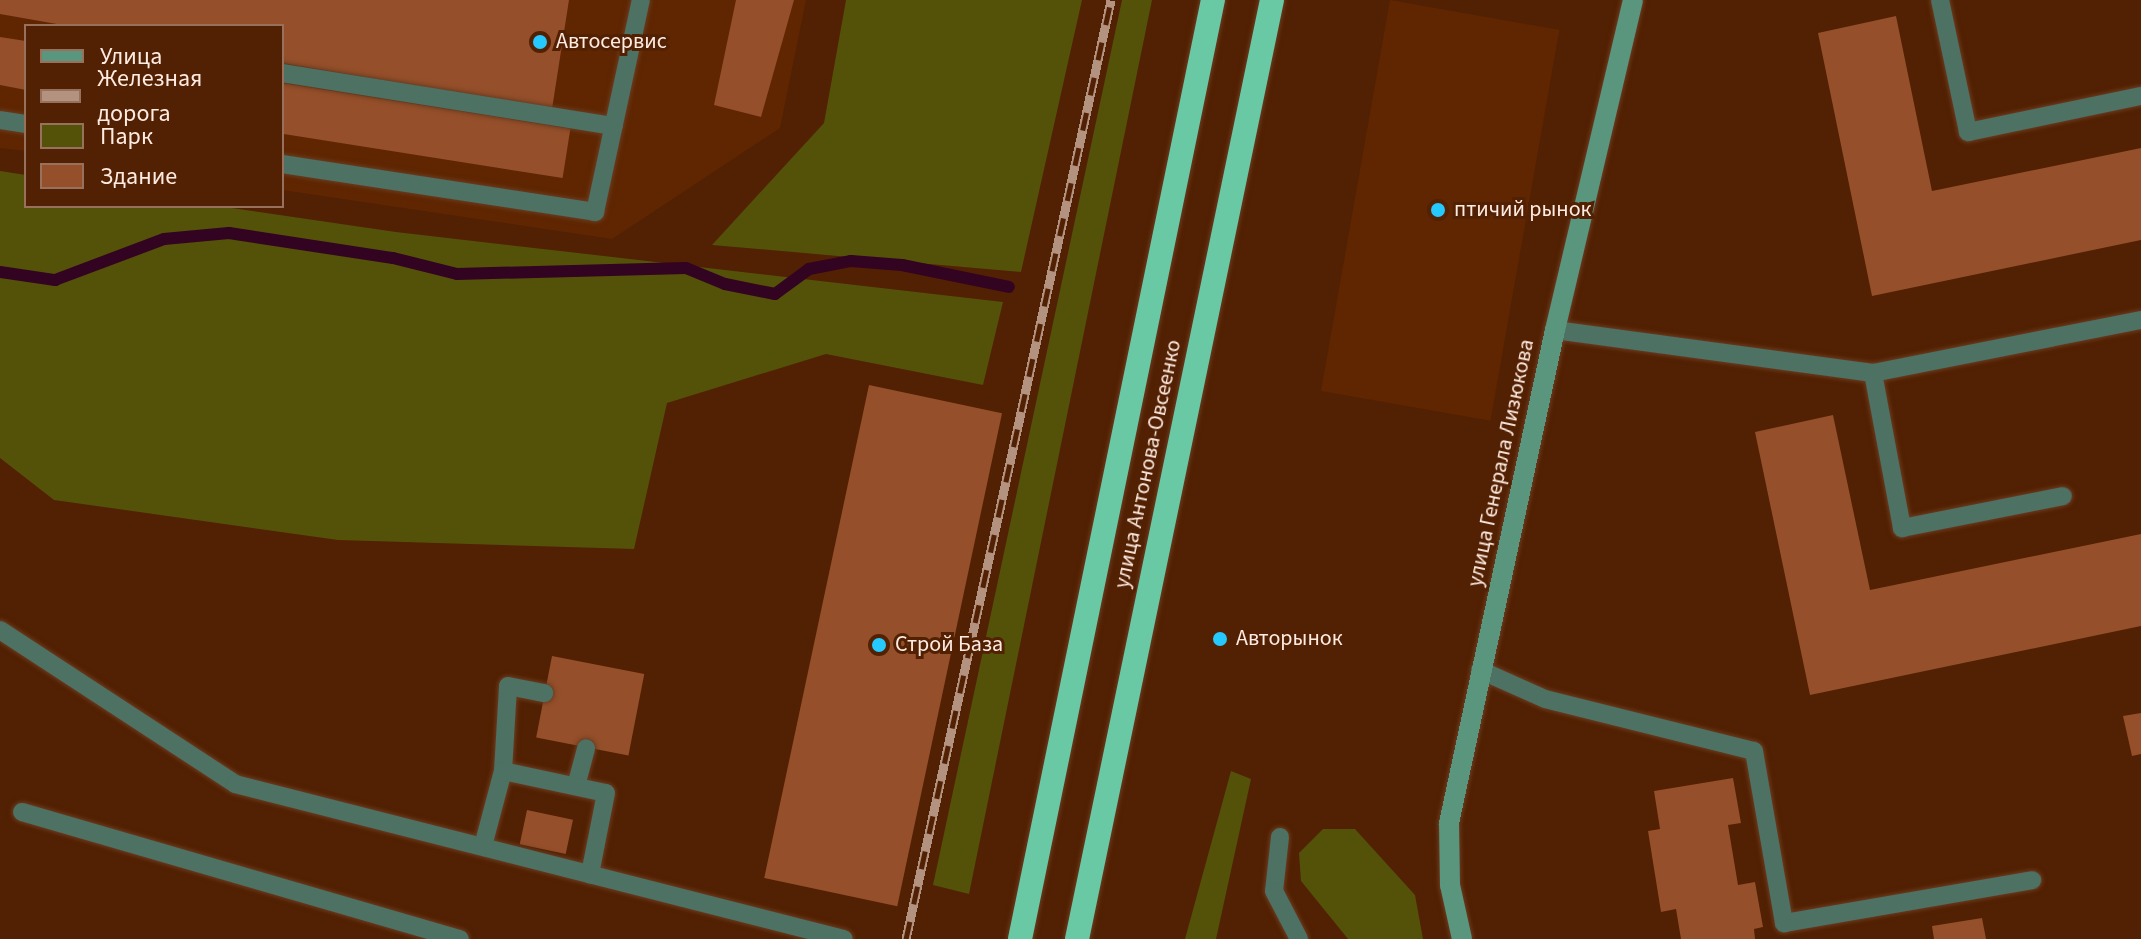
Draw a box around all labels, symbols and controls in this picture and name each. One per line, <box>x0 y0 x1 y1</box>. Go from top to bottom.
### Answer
legend <box>24 24 284 208</box>
place label: Автосервис <box>556 29 667 55</box>
marker: Автосервис <box>531 33 549 51</box>
text: Улица <box>100 39 162 74</box>
text: Железная дорога <box>97 61 202 131</box>
text: Парк <box>100 119 153 154</box>
text: Здание <box>100 159 177 194</box>
place label: птичий рынок <box>1454 197 1591 223</box>
marker: птичий рынок <box>1429 201 1447 219</box>
street label: улица Антонова-Овсеенко <box>1109 337 1187 591</box>
street label: улица Генерала Лизюкова <box>1462 337 1540 589</box>
place label: Авторынок <box>1236 626 1343 652</box>
marker: Авторынок <box>1211 630 1229 648</box>
place label: Строй База <box>895 632 1003 658</box>
marker: Строй База <box>870 636 888 654</box>

